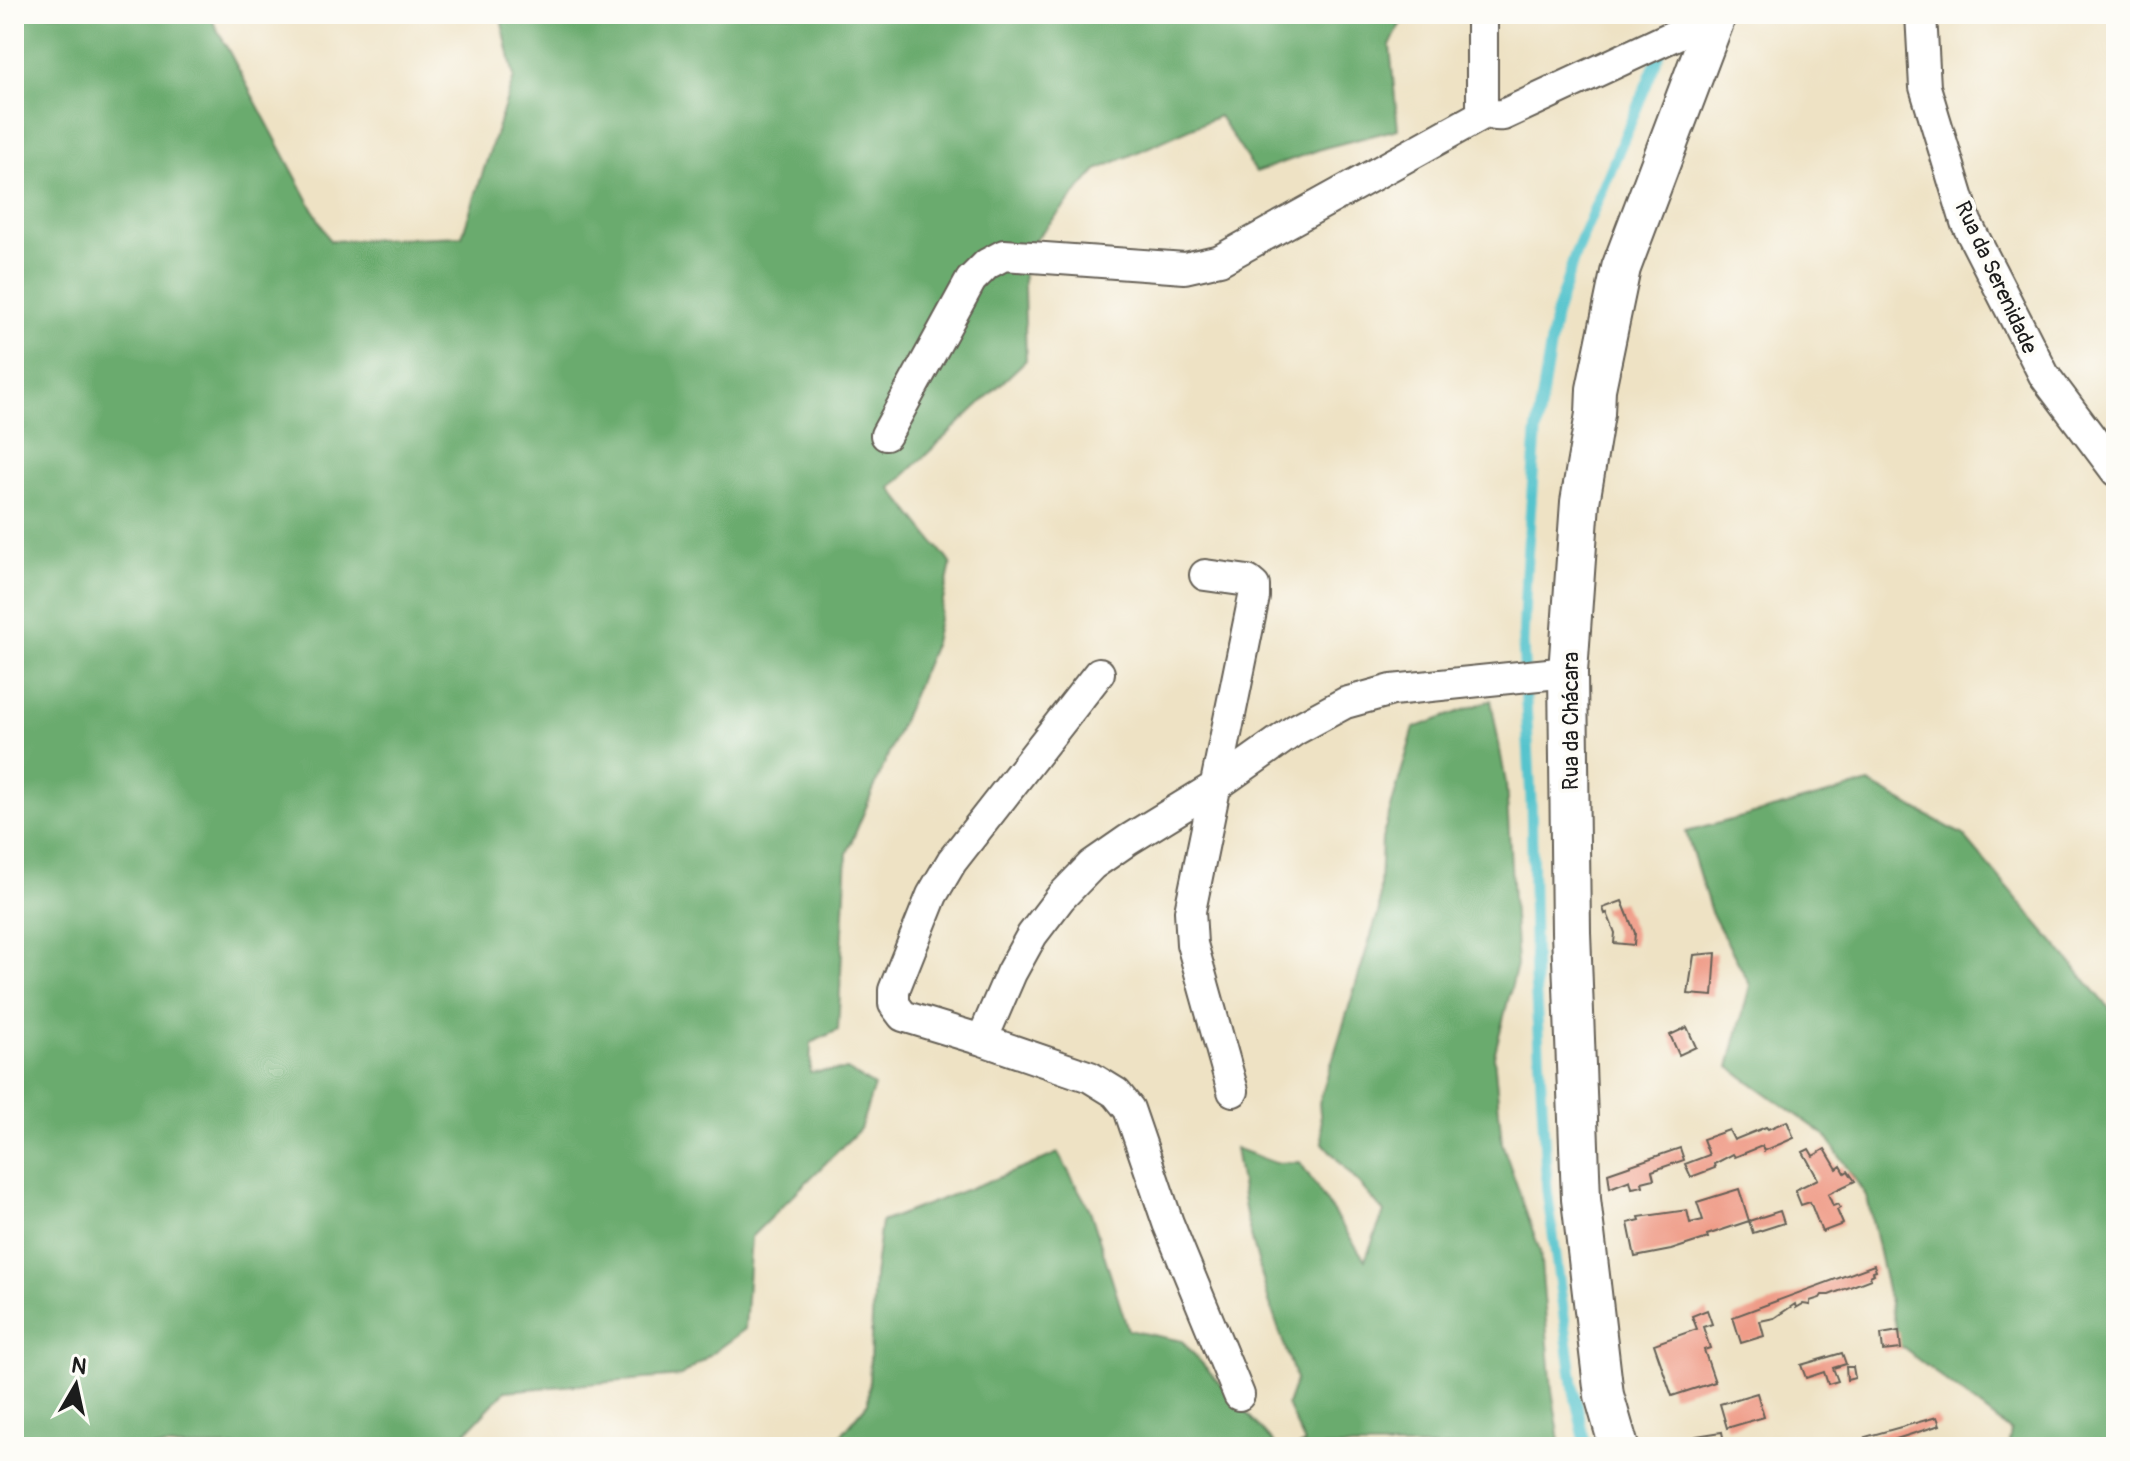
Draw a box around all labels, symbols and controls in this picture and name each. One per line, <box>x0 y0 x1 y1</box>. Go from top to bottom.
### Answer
street label: Rua da Serenidade <box>1948 197 2044 358</box>
street label: Rua da Chácara <box>1557 652 1585 790</box>
north arrow <box>36 1345 116 1425</box>
text: N <box>69 1351 89 1381</box>

